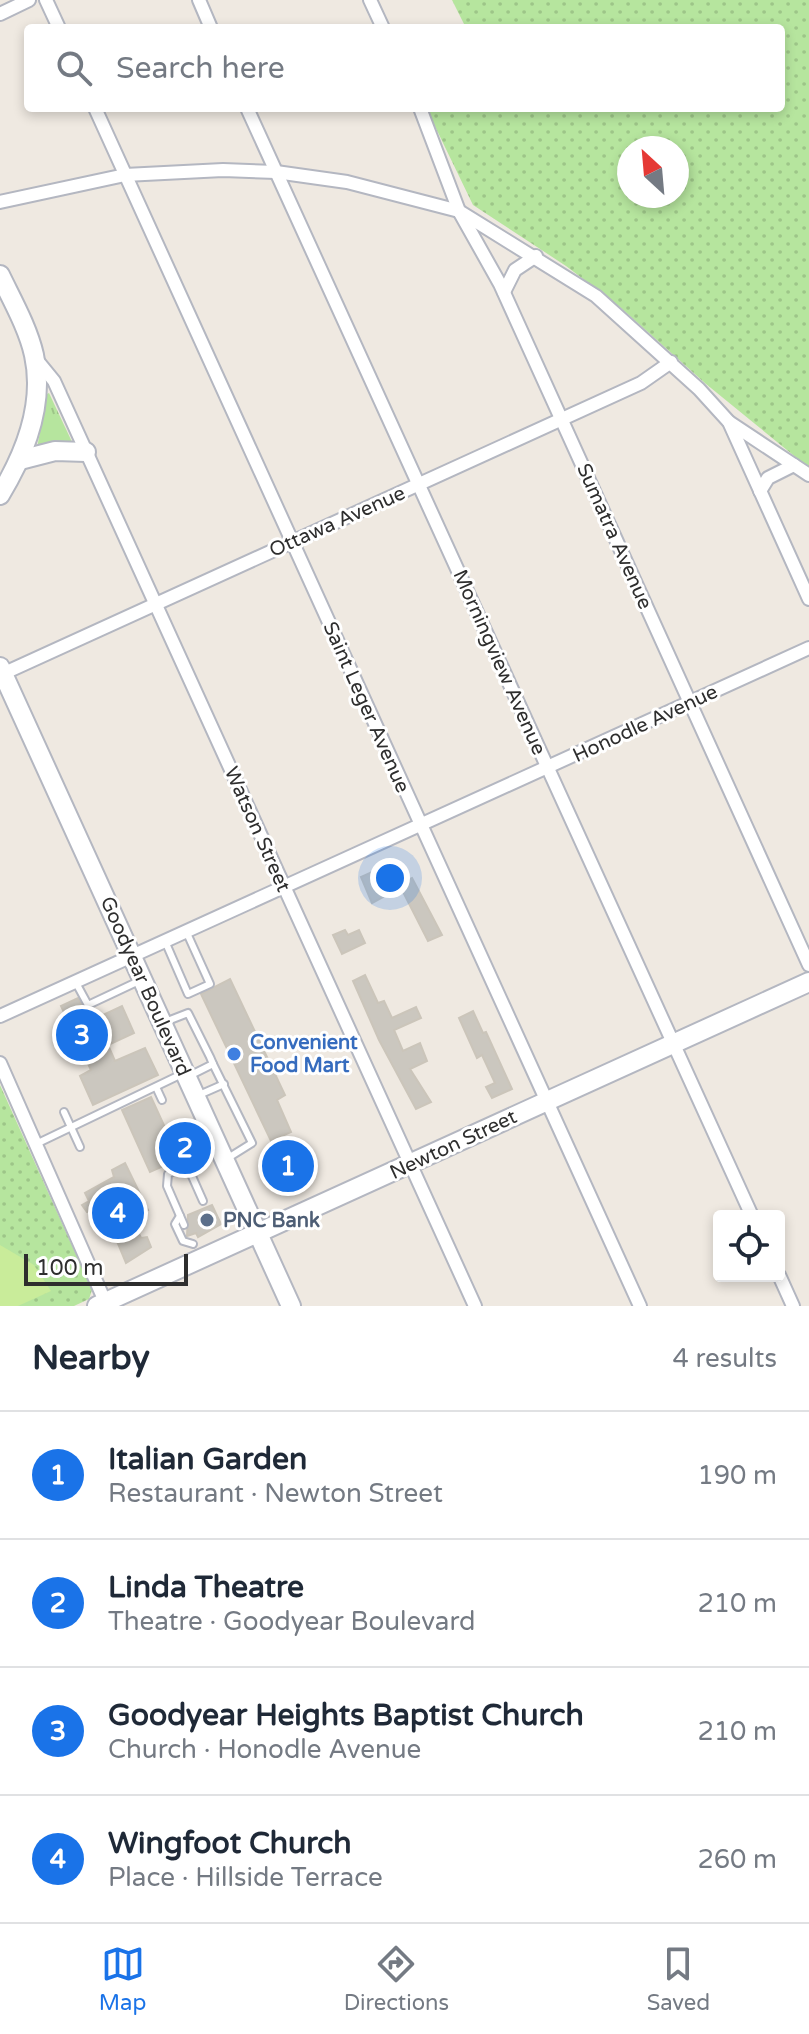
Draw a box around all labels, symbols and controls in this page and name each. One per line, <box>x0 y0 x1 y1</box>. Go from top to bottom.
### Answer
search box <box>24 24 785 112</box>
icon: search <box>52 46 96 90</box>
text: Search here <box>116 50 285 87</box>
north arrow <box>617 136 689 208</box>
street label: Sumatra Avenue <box>571 460 657 613</box>
street label: Ottawa Avenue <box>266 481 409 563</box>
street label: Morningview Avenue <box>447 566 551 759</box>
street label: Saint Leger Avenue <box>318 618 415 797</box>
street label: Honodle Avenue <box>569 680 722 768</box>
street label: Watson Street <box>219 763 296 896</box>
your location <box>370 858 410 898</box>
street label: Goodyear Boulevard <box>95 893 196 1080</box>
pin: 3 <box>56 1005 108 1065</box>
place label: Convenient Food Mart <box>250 1031 358 1078</box>
marker: Convenient Food Mart <box>225 1045 243 1063</box>
street label: Newton Street <box>386 1105 521 1185</box>
pin: 2 <box>159 1118 211 1178</box>
pin: 1 <box>262 1136 314 1196</box>
pin: 4 <box>92 1183 144 1243</box>
place label: PNC Bank <box>223 1209 320 1233</box>
map controls <box>713 1210 785 1282</box>
button: locate <box>713 1210 785 1282</box>
marker: PNC Bank <box>198 1211 216 1229</box>
scale bar <box>24 1250 188 1286</box>
text: 100 m <box>36 1255 103 1281</box>
text: Nearby <box>32 1338 150 1379</box>
text: 4 results <box>672 1343 777 1374</box>
text: Italian Garden <box>108 1441 307 1478</box>
text: 1 <box>50 1460 66 1491</box>
text: 190 m <box>697 1460 777 1491</box>
text: Restaurant · Newton Street <box>108 1478 443 1509</box>
text: Linda Theatre <box>108 1569 304 1606</box>
text: 2 <box>50 1588 66 1619</box>
text: 210 m <box>697 1588 777 1619</box>
text: Theatre · Goodyear Boulevard <box>108 1606 475 1637</box>
text: Goodyear Heights Baptist Church <box>108 1697 584 1734</box>
text: 3 <box>50 1716 66 1747</box>
text: 210 m <box>697 1716 777 1747</box>
text: Church · Honodle Avenue <box>108 1734 421 1765</box>
text: Wingfoot Church <box>108 1825 351 1862</box>
text: 4 <box>50 1844 66 1875</box>
text: 260 m <box>697 1844 777 1875</box>
text: Place · Hillside Terrace <box>108 1862 383 1893</box>
tab: Map <box>99 1942 146 2016</box>
tab: Directions <box>344 1942 449 2016</box>
tab: Saved <box>647 1942 710 2016</box>

